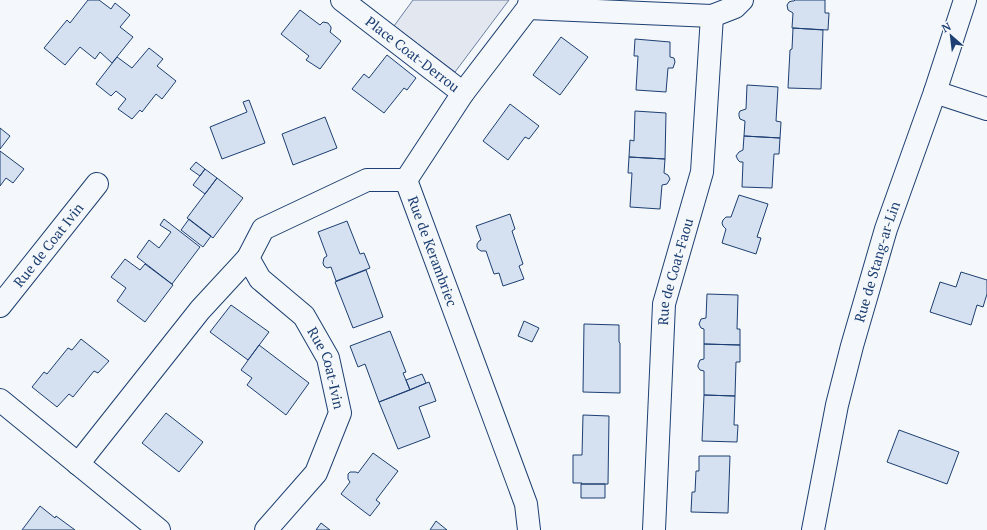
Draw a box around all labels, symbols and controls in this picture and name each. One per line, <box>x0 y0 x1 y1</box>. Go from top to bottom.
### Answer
street label: Place Coat-Derrou <box>362 12 464 96</box>
north arrow <box>931 16 971 56</box>
text: N <box>939 19 954 35</box>
street label: Rue de Kerambriec <box>404 193 462 309</box>
street label: Rue de Coat Ivin <box>9 198 88 291</box>
street label: Rue de Stang-ar-Lin <box>849 198 904 324</box>
street label: Rue de Coat-Faou <box>653 216 697 326</box>
street label: Rue Coat-Ivin <box>303 323 349 411</box>

